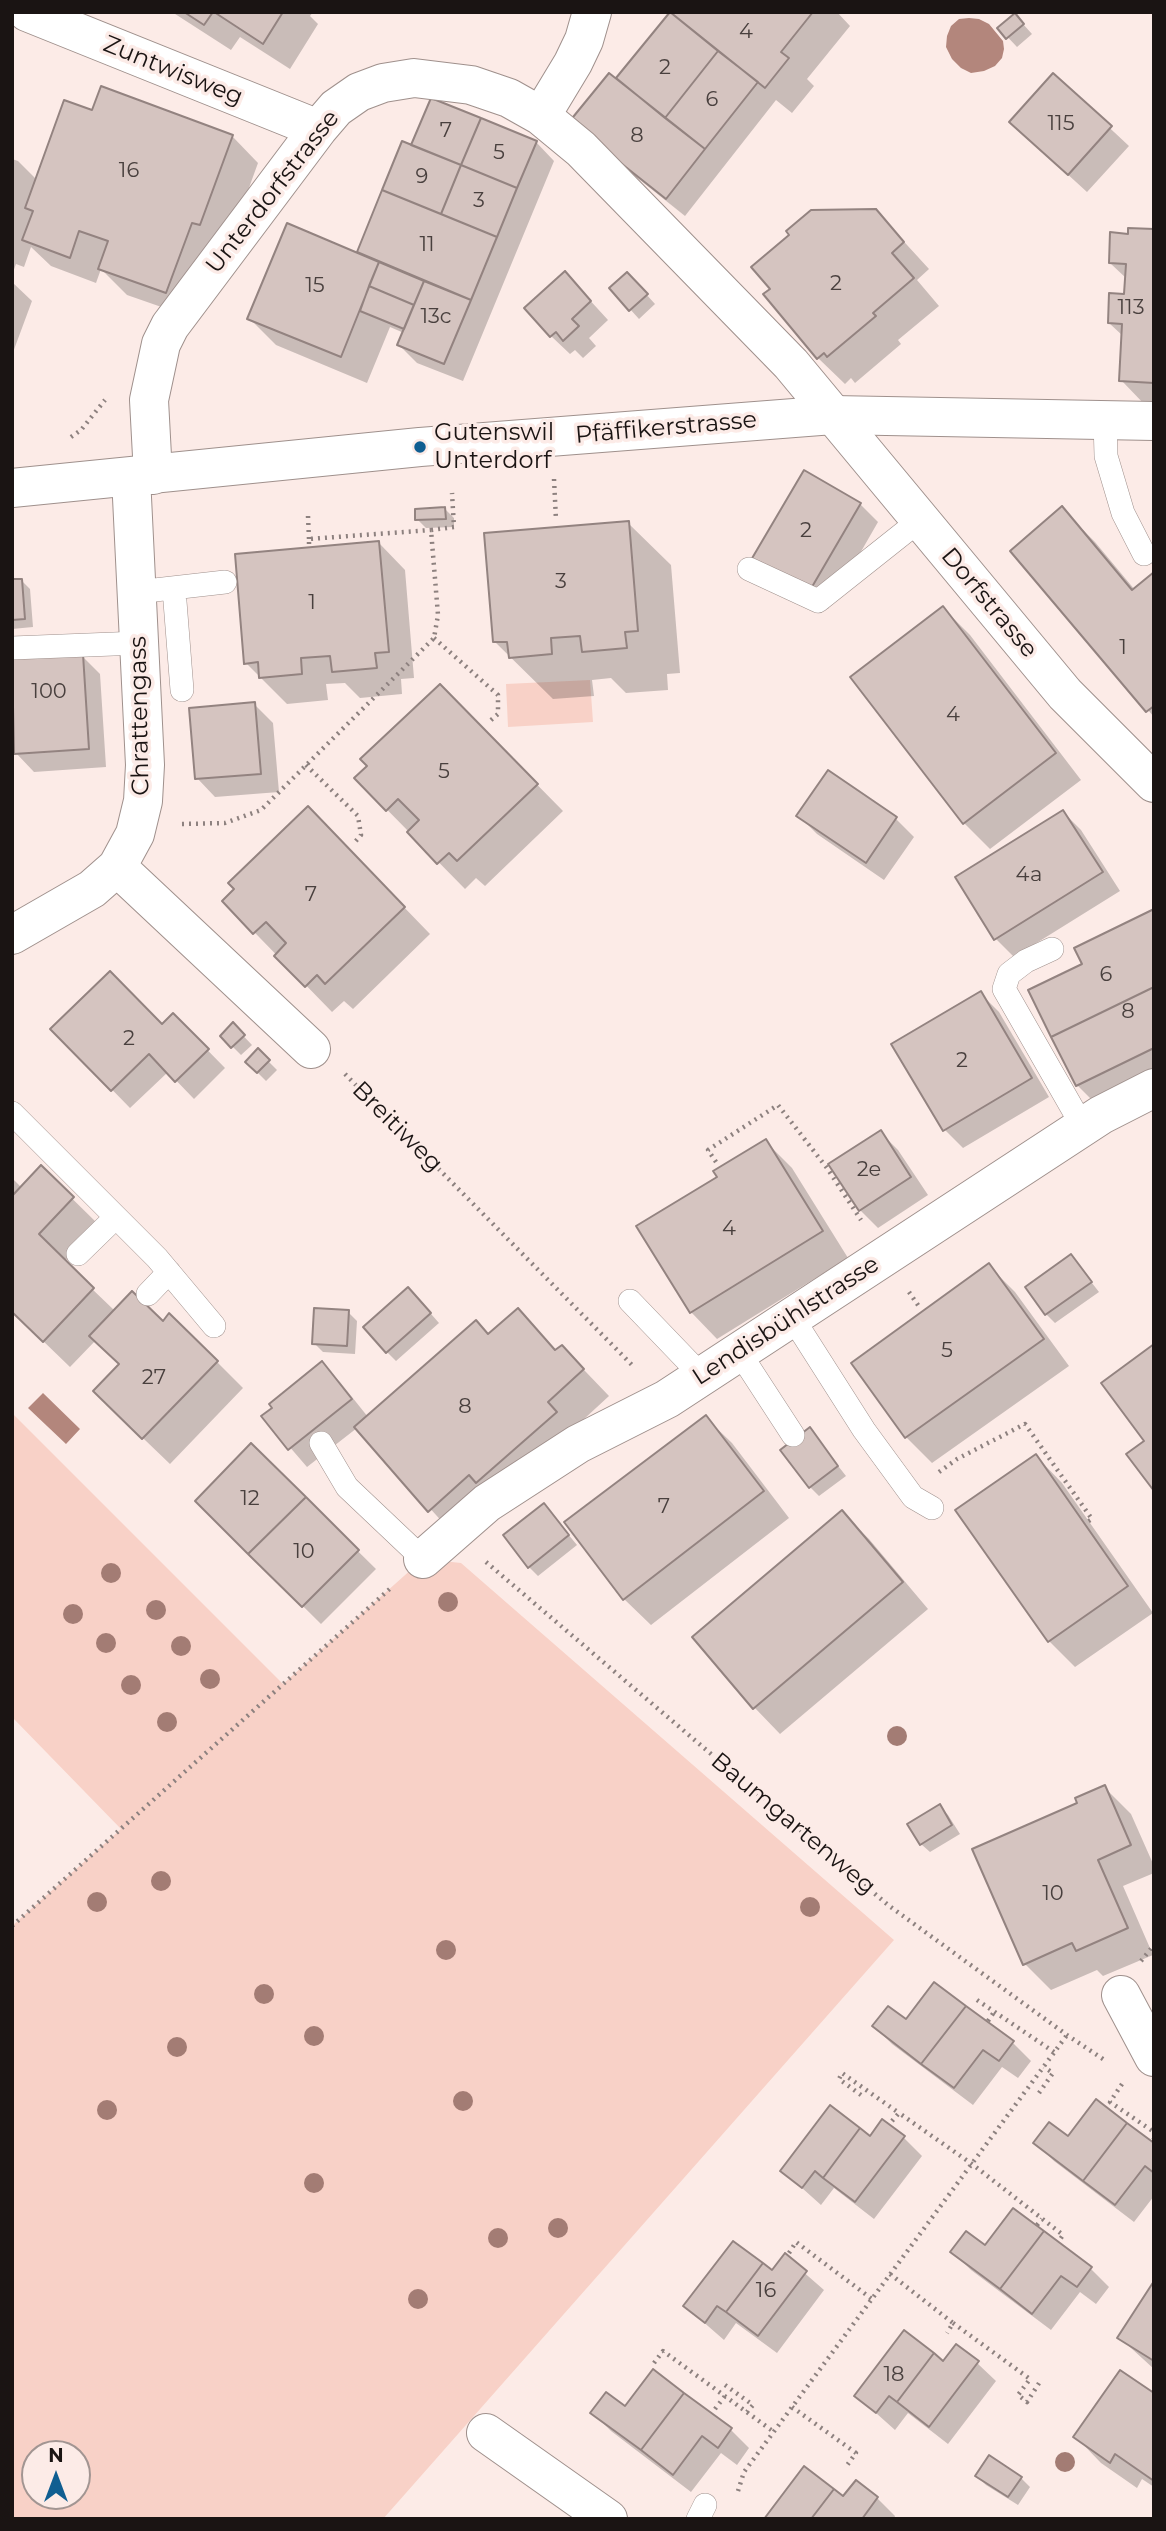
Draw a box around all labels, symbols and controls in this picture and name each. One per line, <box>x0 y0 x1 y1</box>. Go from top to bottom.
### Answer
house number: 4 <box>739 19 753 45</box>
street label: Zuntwisweg <box>99 30 247 112</box>
house number: 2 <box>659 55 671 81</box>
house number: 6 <box>706 87 718 113</box>
street label: Unterdorfstrasse <box>200 104 346 280</box>
house number: 115 <box>1047 111 1075 137</box>
house number: 7 <box>440 118 452 144</box>
house number: 8 <box>630 123 644 149</box>
house number: 5 <box>493 140 505 166</box>
house number: 16 <box>119 158 139 184</box>
house number: 9 <box>416 164 428 190</box>
house number: 3 <box>473 188 485 214</box>
house number: 11 <box>419 232 435 258</box>
house number: 2 <box>830 271 842 297</box>
house number: 15 <box>305 273 325 299</box>
house number: 113 <box>1117 295 1145 321</box>
house number: 13c <box>420 304 452 330</box>
street label: Pfäffikerstrasse <box>574 406 758 450</box>
place label: Gutenswil Unterdorf <box>434 419 554 475</box>
marker: Gutenswil Unterdorf <box>412 439 428 455</box>
house number: 2 <box>800 518 812 544</box>
street label: Dorfstrasse <box>935 542 1043 664</box>
house number: 3 <box>555 569 567 595</box>
house number: 1 <box>308 590 316 616</box>
house number: 1 <box>1119 635 1127 661</box>
street label: Chrattengass <box>124 636 156 796</box>
house number: 100 <box>31 679 67 705</box>
house number: 4 <box>946 702 960 728</box>
house number: 5 <box>438 759 450 785</box>
house number: 4a <box>1016 862 1042 888</box>
house number: 7 <box>305 882 317 908</box>
house number: 6 <box>1100 962 1112 988</box>
house number: 8 <box>1121 999 1135 1025</box>
house number: 2 <box>123 1026 135 1052</box>
house number: 2 <box>956 1048 968 1074</box>
street label: Breitiweg <box>346 1076 448 1178</box>
house number: 2e <box>857 1157 881 1183</box>
house number: 4 <box>722 1216 736 1242</box>
street label: Lendisbühlstrasse <box>687 1250 885 1392</box>
house number: 5 <box>941 1338 953 1364</box>
house number: 27 <box>142 1365 166 1391</box>
house number: 8 <box>458 1394 472 1420</box>
house number: 12 <box>240 1486 260 1512</box>
house number: 7 <box>658 1494 670 1520</box>
house number: 10 <box>293 1539 315 1565</box>
street label: Baumgartenweg <box>705 1747 881 1901</box>
house number: 10 <box>1042 1881 1064 1907</box>
house number: 16 <box>756 2278 776 2304</box>
house number: 18 <box>884 2362 904 2388</box>
north arrow <box>21 2440 91 2510</box>
text: N <box>48 2444 64 2467</box>

